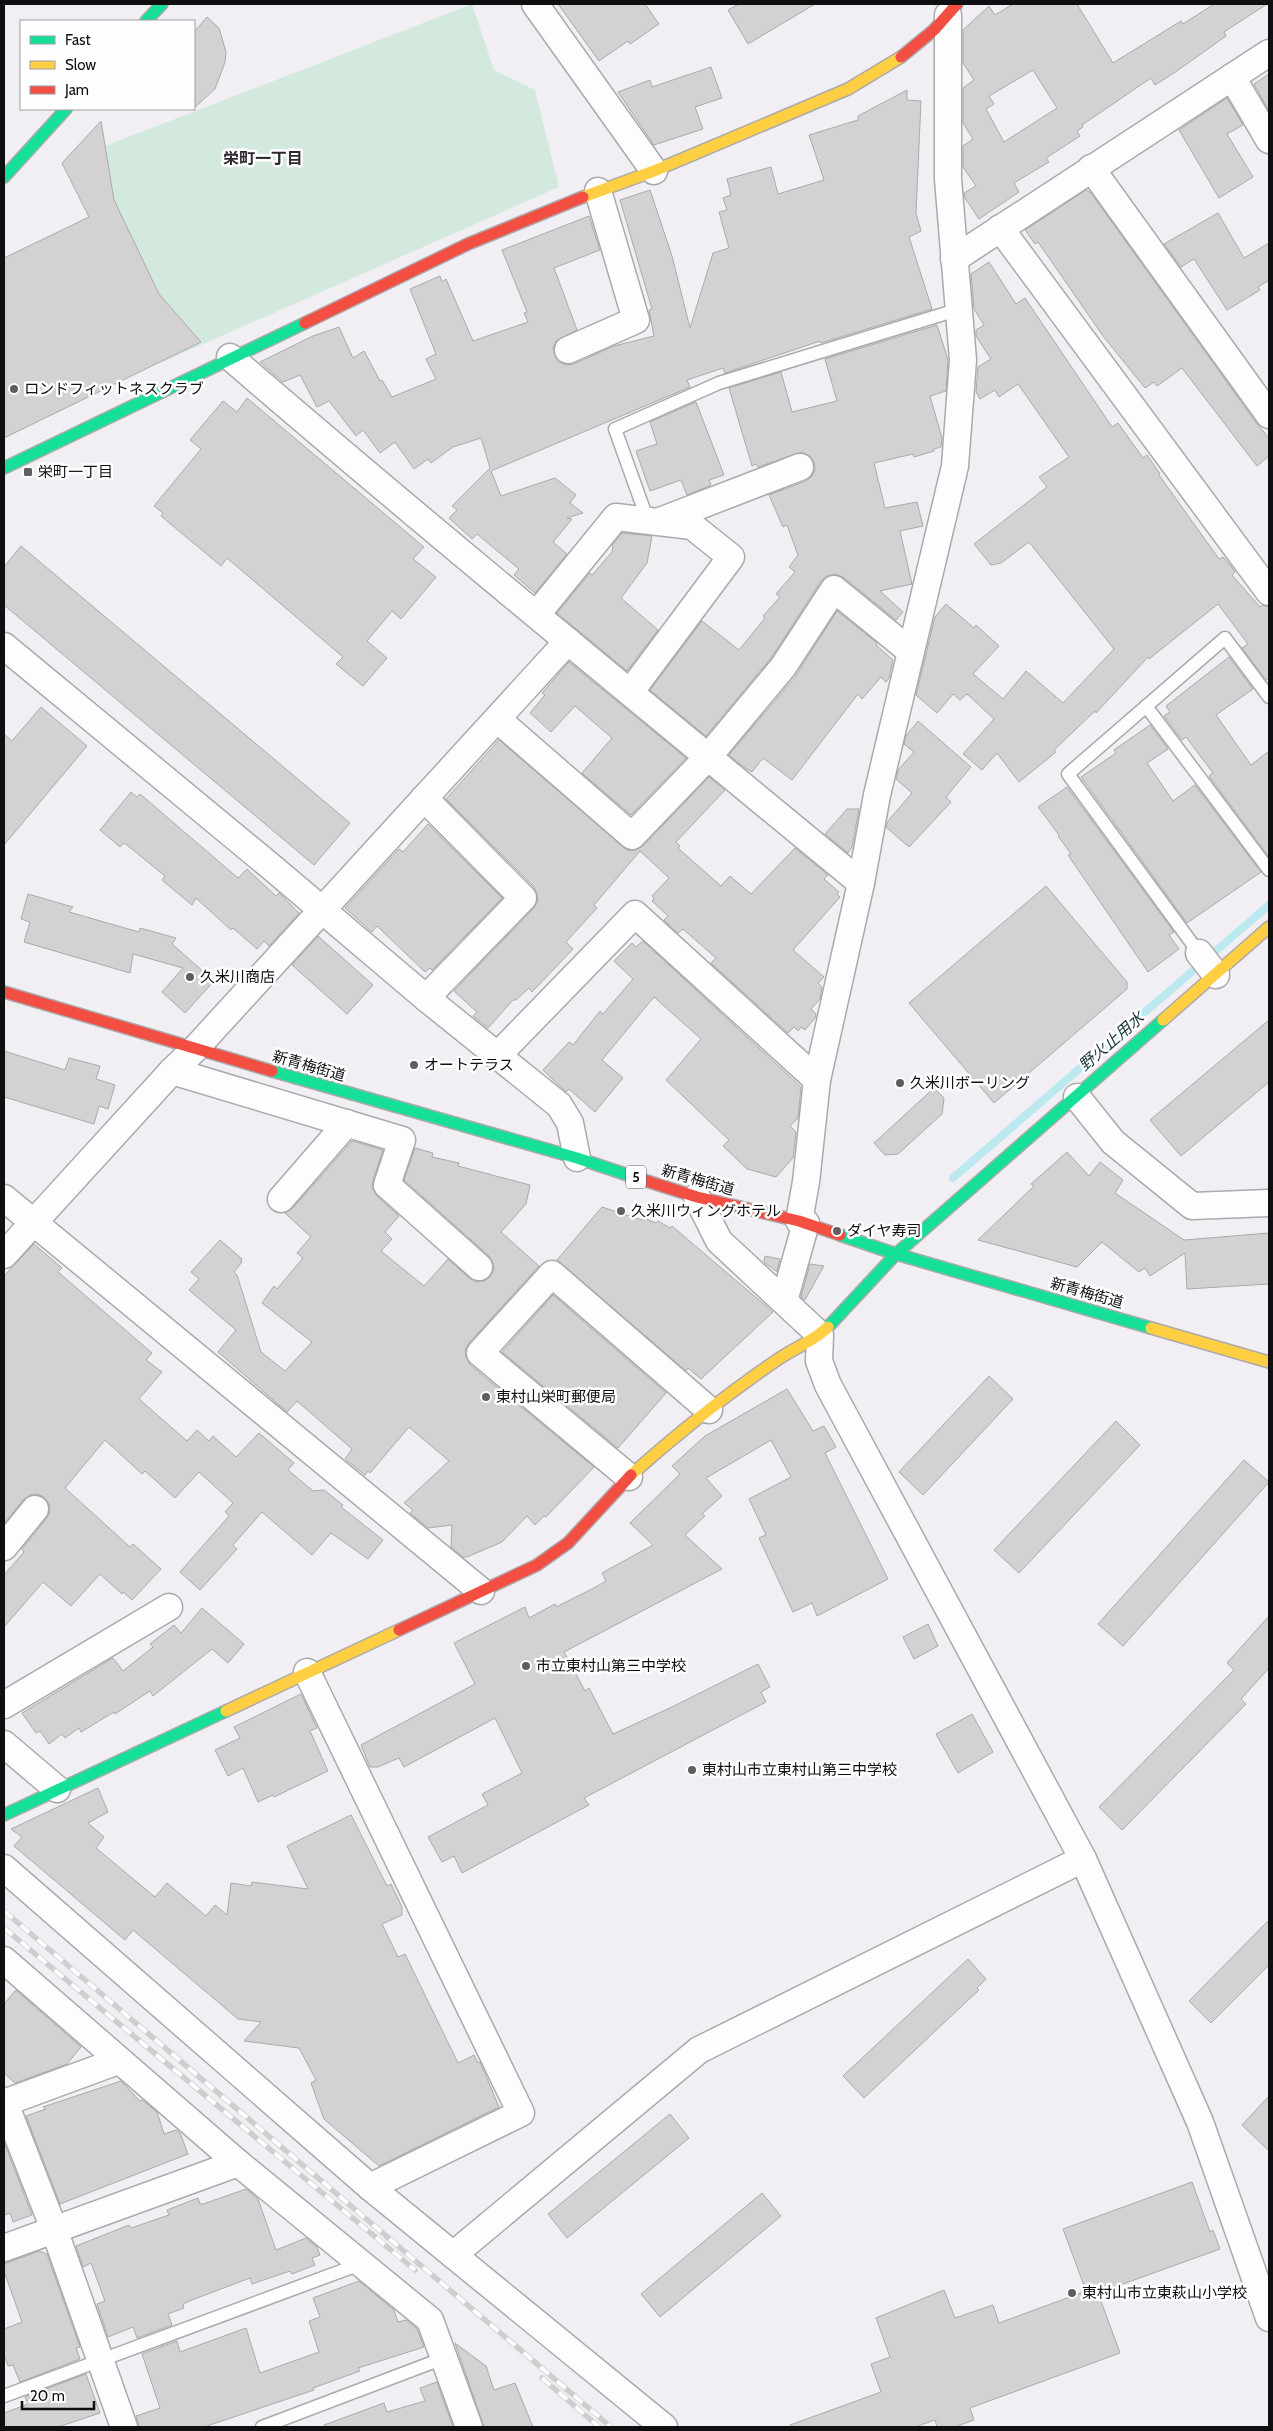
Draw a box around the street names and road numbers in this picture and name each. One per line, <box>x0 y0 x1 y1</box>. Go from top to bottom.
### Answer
street label: 新青梅街道 <box>270 1047 348 1085</box>
street label: 新青梅街道 <box>659 1161 737 1199</box>
road number: 5 <box>626 1166 646 1188</box>
street label: 新青梅街道 <box>1048 1274 1126 1312</box>

